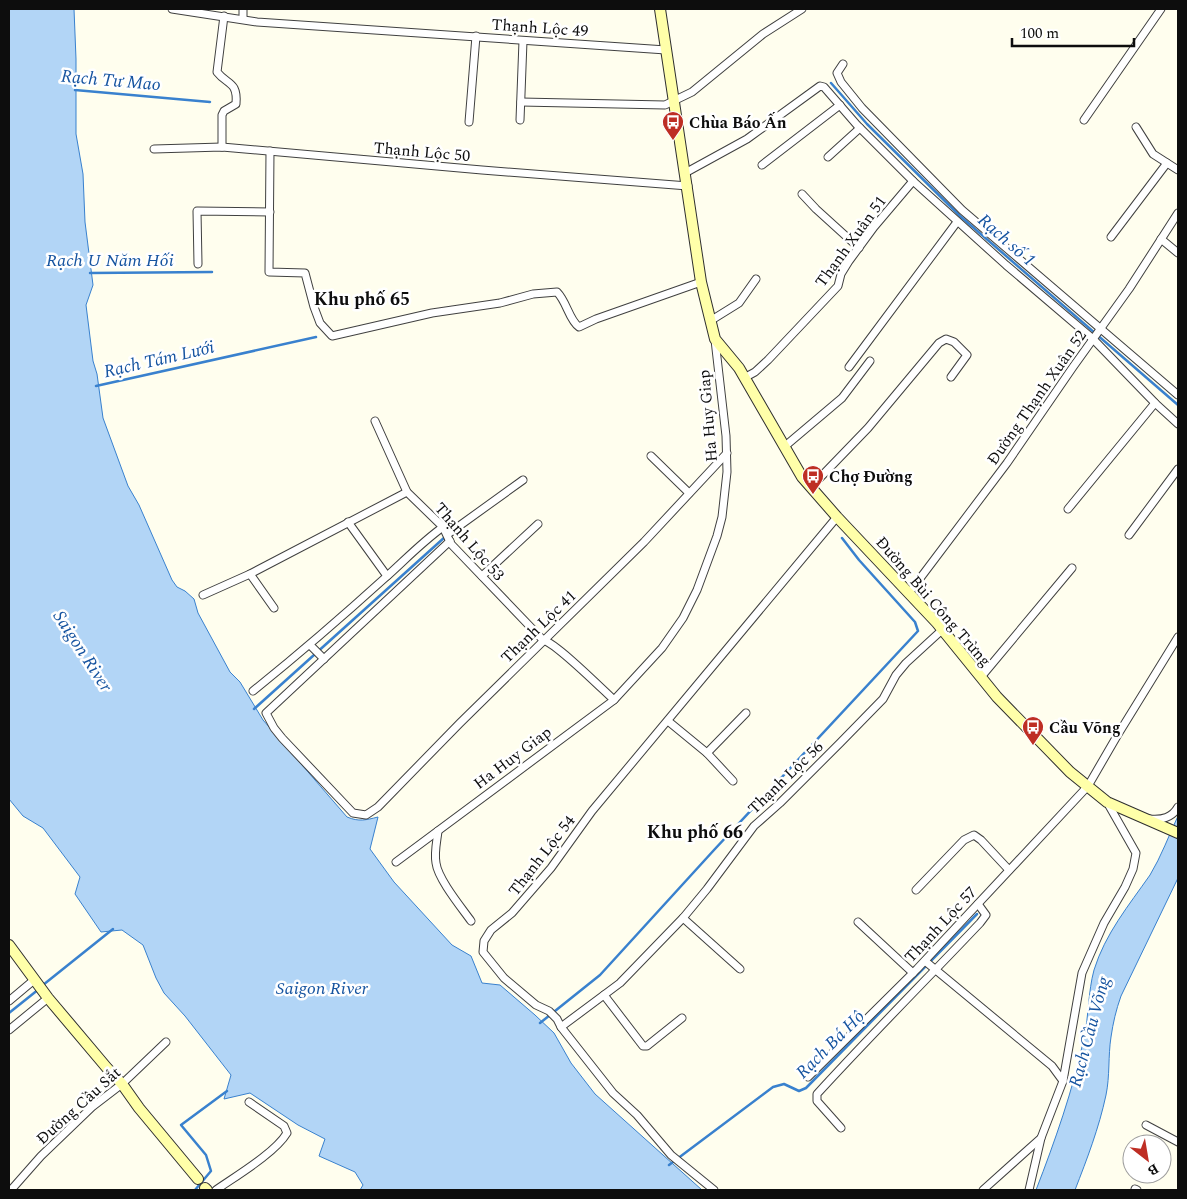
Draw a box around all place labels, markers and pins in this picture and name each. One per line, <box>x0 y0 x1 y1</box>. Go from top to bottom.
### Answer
bus stop icon: Chùa Báo Ấn <box>661 110 685 141</box>
place label: Chùa Báo Ấn <box>689 111 787 135</box>
bus stop icon: Chợ Đường <box>801 464 825 495</box>
place label: Chợ Đường <box>829 465 913 489</box>
bus stop icon: Cầu Võng <box>1021 715 1045 746</box>
place label: Cầu Võng <box>1049 716 1121 740</box>

